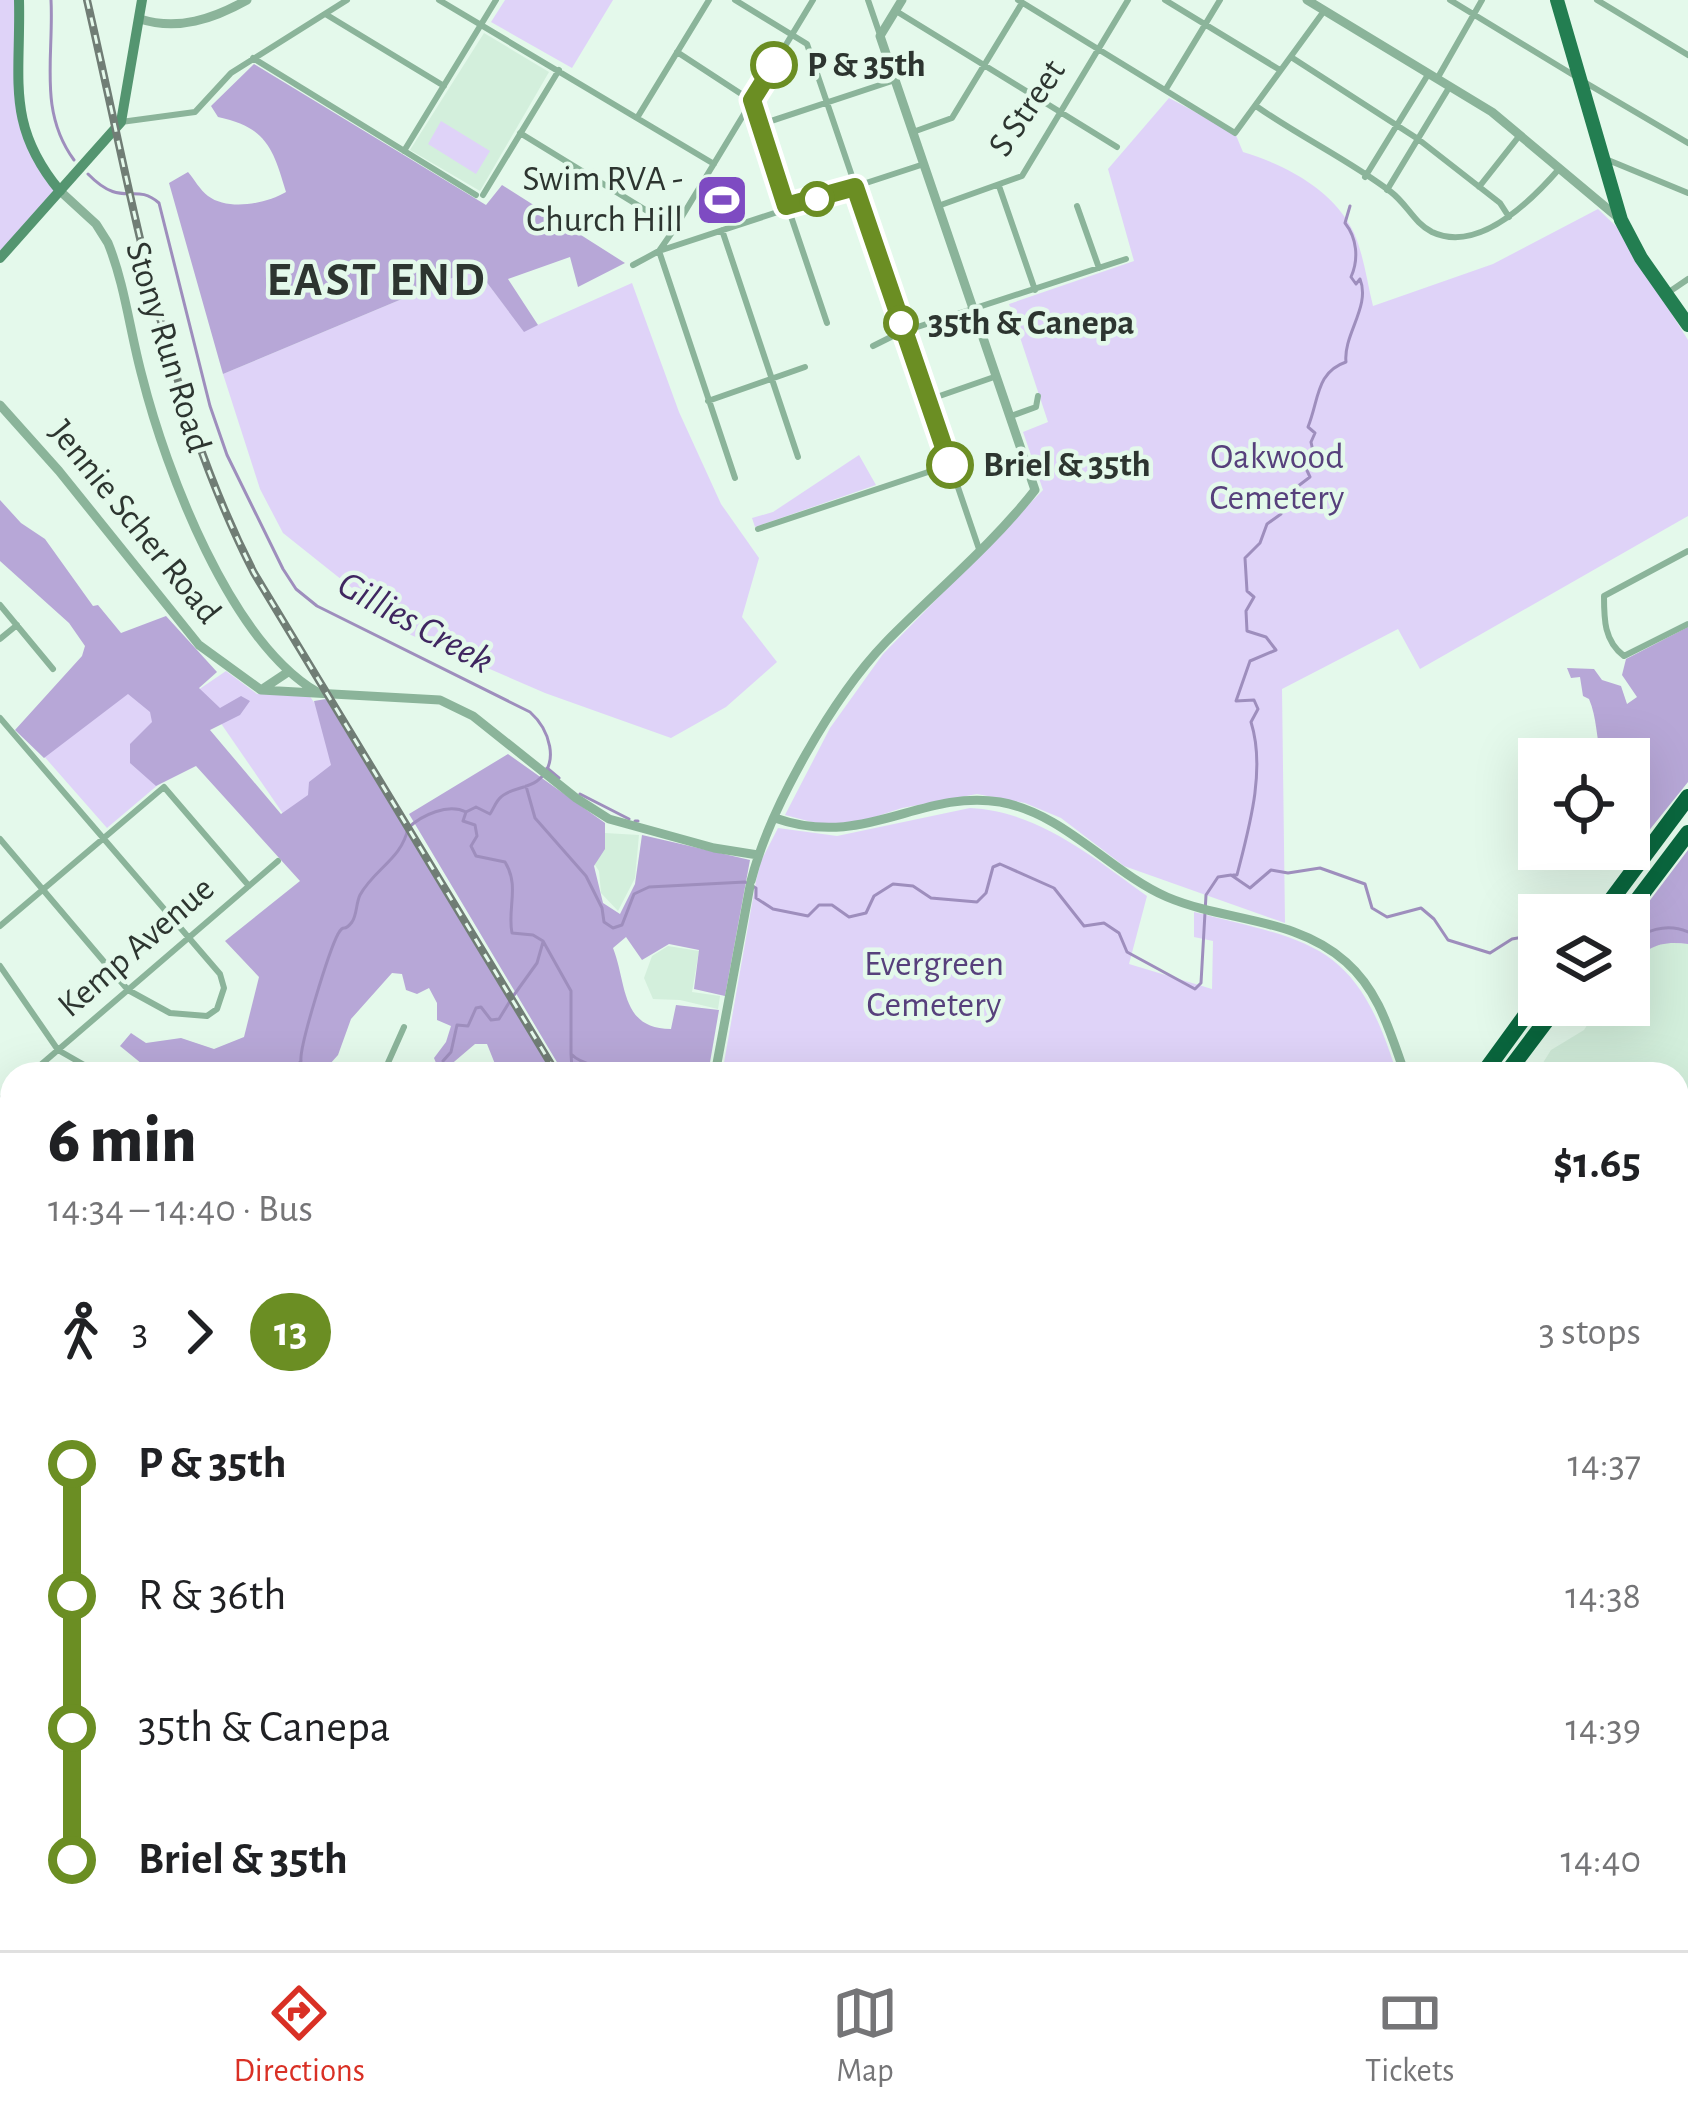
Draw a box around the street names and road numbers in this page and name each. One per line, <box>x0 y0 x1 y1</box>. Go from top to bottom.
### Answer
street label: S Street <box>982 53 1072 163</box>
street label: Stony Run Road <box>119 238 217 456</box>
street label: Jennie Scher Road <box>42 414 228 630</box>
street label: Kemp Avenue <box>51 870 221 1024</box>

